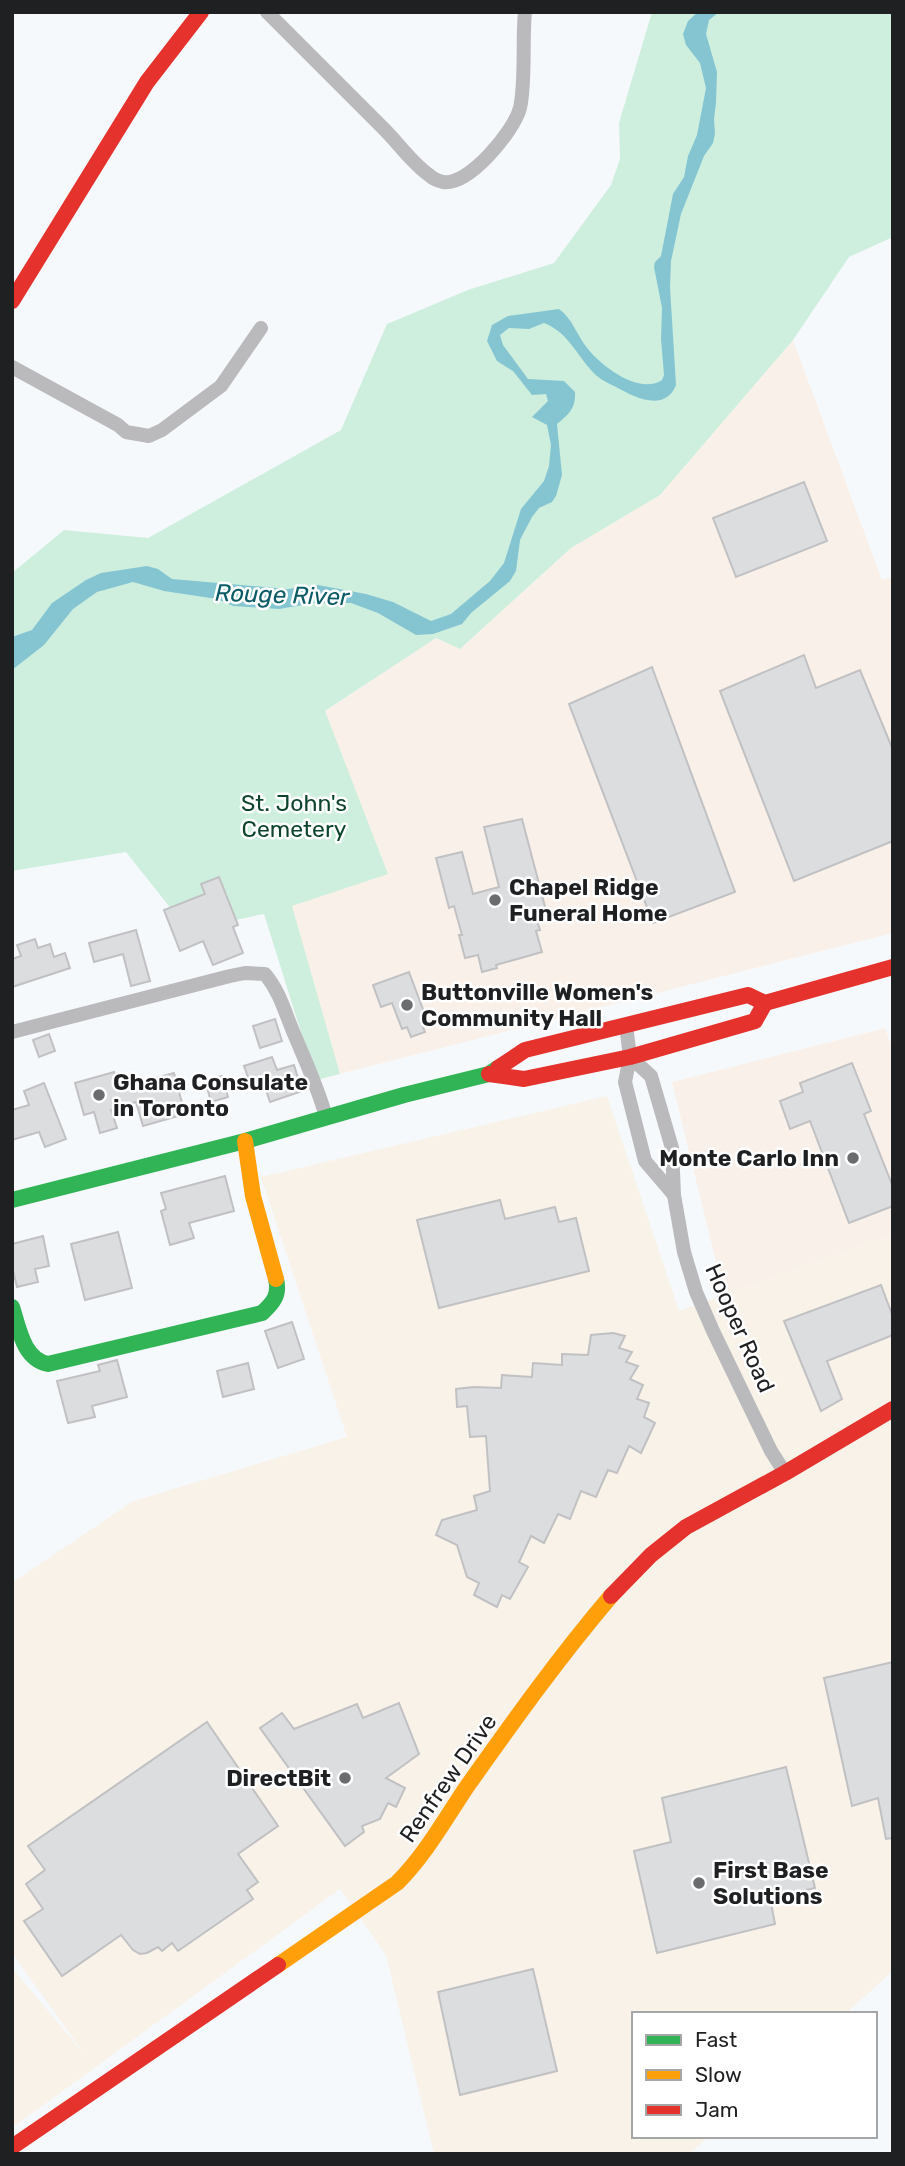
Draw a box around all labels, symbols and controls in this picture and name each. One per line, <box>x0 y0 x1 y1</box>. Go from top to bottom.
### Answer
water label: Rouge River <box>214 579 350 611</box>
park label: St. John's Cemetery <box>241 789 347 843</box>
place label: Chapel Ridge Funeral Home <box>509 873 668 927</box>
marker: Chapel Ridge Funeral Home <box>487 892 503 908</box>
place label: Buttonville Women's Community Hall <box>421 978 654 1032</box>
marker: Buttonville Women's Community Hall <box>399 997 415 1013</box>
place label: Ghana Consulate in Toronto <box>113 1068 308 1122</box>
marker: Ghana Consulate in Toronto <box>91 1087 107 1103</box>
place label: Monte Carlo Inn <box>659 1144 839 1172</box>
marker: Monte Carlo Inn <box>845 1150 861 1166</box>
street label: Hooper Road <box>699 1259 781 1397</box>
street label: Renfrew Drive <box>393 1708 503 1848</box>
place label: DirectBit <box>226 1764 331 1792</box>
marker: DirectBit <box>337 1770 353 1786</box>
place label: First Base Solutions <box>713 1856 829 1910</box>
marker: First Base Solutions <box>691 1875 707 1891</box>
legend <box>632 2012 877 2138</box>
text: Fast <box>695 2027 737 2052</box>
text: Slow <box>695 2062 742 2087</box>
text: Jam <box>695 2097 739 2122</box>

